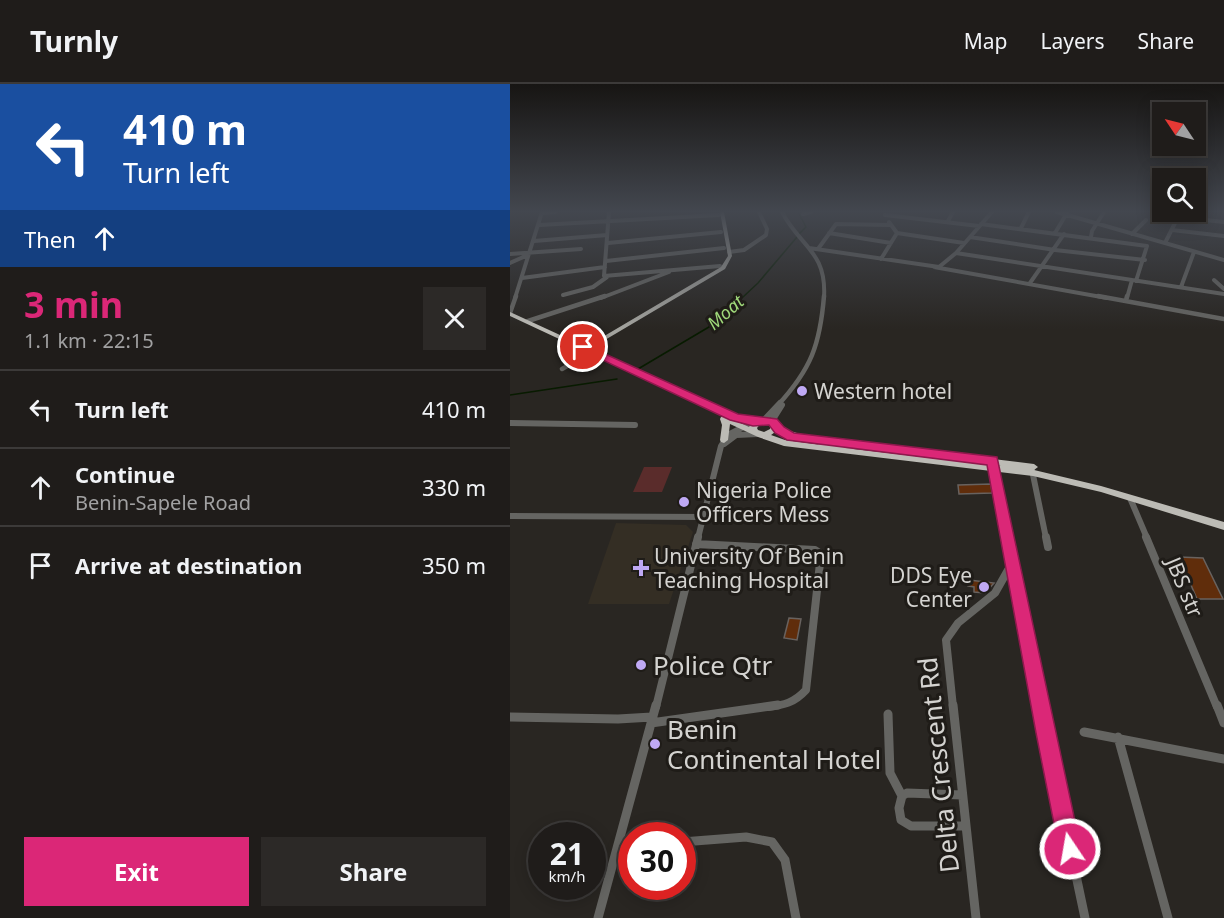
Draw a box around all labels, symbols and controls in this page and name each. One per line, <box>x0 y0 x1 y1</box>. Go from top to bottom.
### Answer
text: Turnly <box>30 22 118 60</box>
text: Map <box>964 27 1008 55</box>
text: Layers <box>1041 27 1105 55</box>
text: Share <box>1138 27 1194 55</box>
text: 410 m <box>123 100 247 157</box>
north arrow <box>1152 102 1206 156</box>
map controls <box>1152 102 1206 222</box>
icon: left <box>24 108 102 186</box>
text: Turn left <box>123 154 229 191</box>
button: search <box>1152 168 1206 222</box>
icon: ahead <box>88 222 121 255</box>
text: Then <box>24 224 76 254</box>
text: 3 min <box>24 280 123 329</box>
button: close <box>423 287 486 350</box>
water label: Moat <box>701 289 749 335</box>
pin <box>557 321 608 372</box>
text: 1.1 km · 22:15 <box>24 327 154 354</box>
icon: arrive <box>566 330 599 363</box>
place label: Western hotel <box>814 377 952 405</box>
marker: Western hotel <box>795 384 809 398</box>
icon: left <box>24 393 57 426</box>
text: Turn left <box>75 394 169 424</box>
text: 410 m <box>422 394 486 424</box>
text: Continue <box>75 459 175 489</box>
icon: ahead <box>24 471 57 504</box>
text: 330 m <box>422 472 486 502</box>
place label: Nigeria Police Officers Mess <box>696 476 832 528</box>
text: Benin-Sapele Road <box>75 489 251 516</box>
marker: Nigeria Police Officers Mess <box>677 495 691 509</box>
place label: University Of Benin Teaching Hospital <box>654 542 844 594</box>
icon: arrive <box>24 549 57 582</box>
text: Arrive at destination <box>75 550 302 580</box>
text: 350 m <box>422 550 486 580</box>
street label: JBS str <box>1159 551 1210 622</box>
marker: University Of Benin Teaching Hospital <box>632 559 650 577</box>
place label: DDS Eye Center <box>890 561 972 613</box>
marker: DDS Eye Center <box>977 580 991 594</box>
place label: Police Qtr <box>653 647 772 683</box>
street label: Delta Crescent Rd <box>909 656 967 874</box>
marker: Police Qtr <box>634 658 648 672</box>
place label: Benin Continental Hotel <box>667 711 881 777</box>
marker: Benin Continental Hotel <box>648 737 662 751</box>
position arrow <box>1038 817 1102 881</box>
speed limit sign: 30 <box>618 822 696 900</box>
text: 21 <box>550 833 584 874</box>
button: Exit <box>24 837 249 906</box>
button: Share <box>261 837 486 906</box>
text: km/h <box>549 866 585 886</box>

